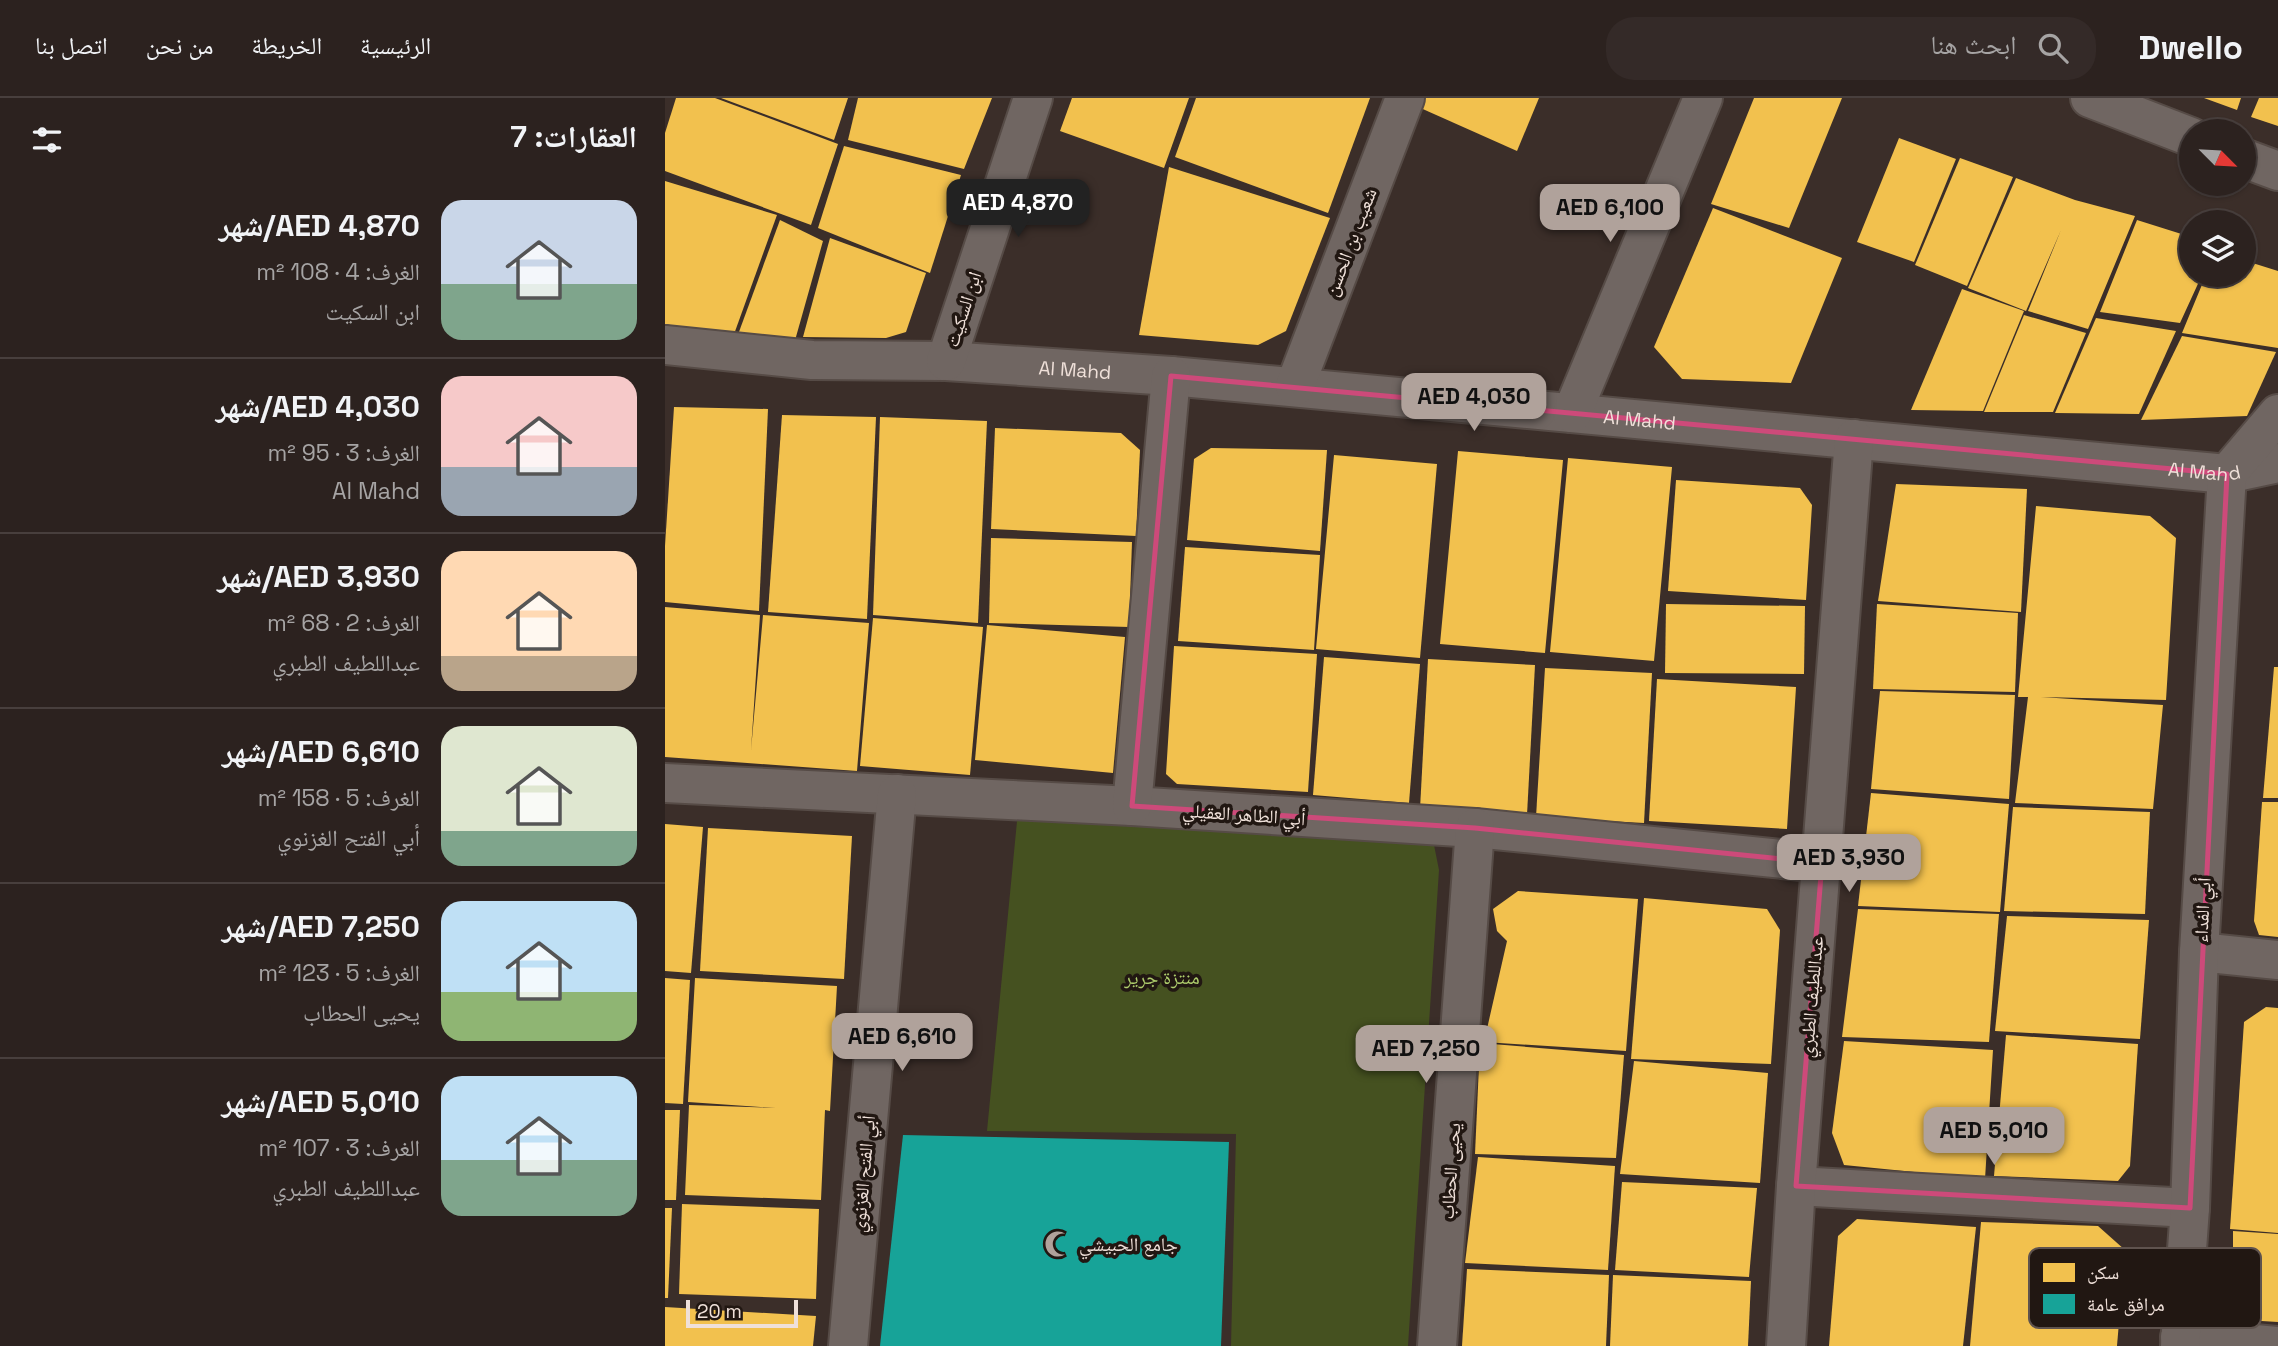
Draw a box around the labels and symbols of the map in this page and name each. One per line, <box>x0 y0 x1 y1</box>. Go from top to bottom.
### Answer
north arrow <box>2179 119 2256 196</box>
pin: AED 4,870 <box>938 180 1098 239</box>
pin: AED 6,100 <box>1530 184 1690 244</box>
street label: شعيب بن الحسن <box>1318 185 1383 300</box>
street label: ابن السكيت <box>940 268 987 350</box>
street label: Al Mahd <box>1038 355 1112 385</box>
pin: AED 4,030 <box>1394 374 1554 433</box>
street label: Al Mahd <box>1602 404 1677 436</box>
street label: Al Mahd <box>2167 457 2243 487</box>
street label: أبي الطاهر العقيلي <box>1181 798 1306 834</box>
pin: AED 3,930 <box>1769 834 1929 894</box>
street label: أبي الفداء <box>2188 877 2220 943</box>
street label: عبداللطيف الطبري <box>1794 935 1832 1059</box>
park label: منتزة جرير <box>1123 965 1200 990</box>
pin: AED 6,610 <box>822 1014 982 1073</box>
pin: AED 7,250 <box>1346 1026 1506 1085</box>
pin: AED 5,010 <box>1914 1108 2074 1167</box>
street label: أبي الفتح الغزنوي <box>846 1114 884 1234</box>
street label: يحيى الحطاب <box>1435 1122 1466 1220</box>
mosque icon: جامع الحبيشي <box>1043 1229 1073 1259</box>
place label: جامع الحبيشي <box>1079 1232 1178 1260</box>
legend <box>2029 1248 2261 1328</box>
text: سكن <box>2087 1260 2119 1285</box>
text: مرافق عامة <box>2087 1292 2165 1317</box>
scale bar <box>686 1297 798 1329</box>

